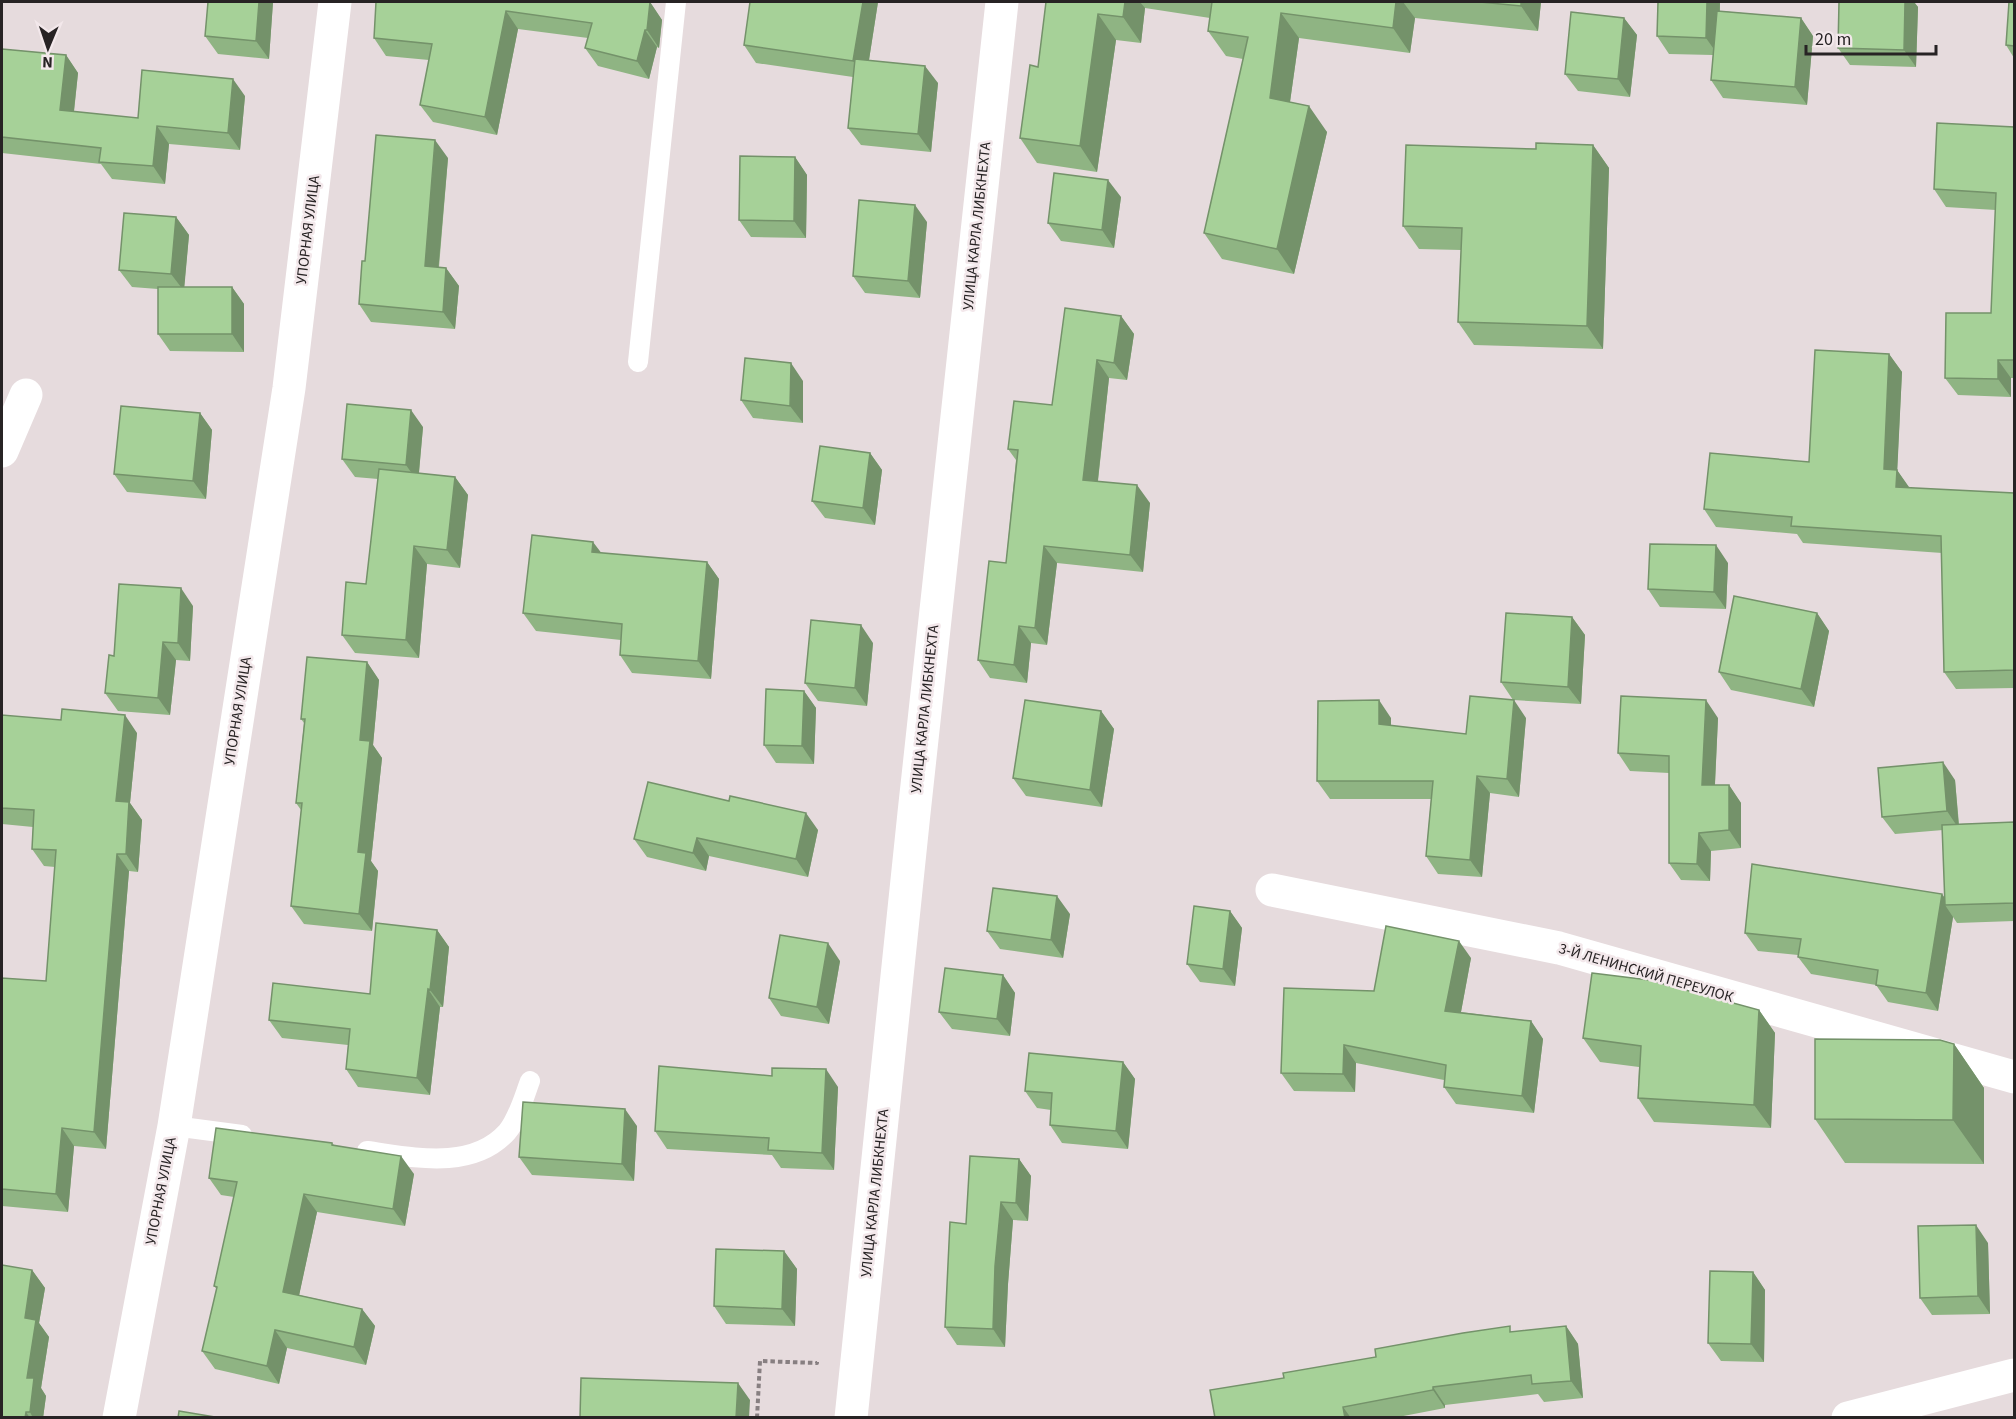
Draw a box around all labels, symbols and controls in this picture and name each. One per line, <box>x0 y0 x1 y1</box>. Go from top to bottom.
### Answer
north arrow <box>18 18 78 78</box>
scale bar <box>1806 18 1936 56</box>
text: 20 m <box>1815 27 1851 52</box>
text: N <box>42 51 53 73</box>
street label: УЛИЦА КАРЛА ЛИБКНЕХТА <box>958 140 996 311</box>
street label: УПОРНАЯ УЛИЦА <box>291 174 325 286</box>
street label: УЛИЦА КАРЛА ЛИБКНЕХТА <box>906 623 944 794</box>
street label: УПОРНАЯ УЛИЦА <box>219 655 257 767</box>
street label: 3-Й ЛЕНИНСКИЙ ПЕРЕУЛОК <box>1556 938 1736 1008</box>
street label: УЛИЦА КАРЛА ЛИБКНЕХТА <box>856 1107 894 1278</box>
street label: УПОРНАЯ УЛИЦА <box>140 1134 182 1247</box>

